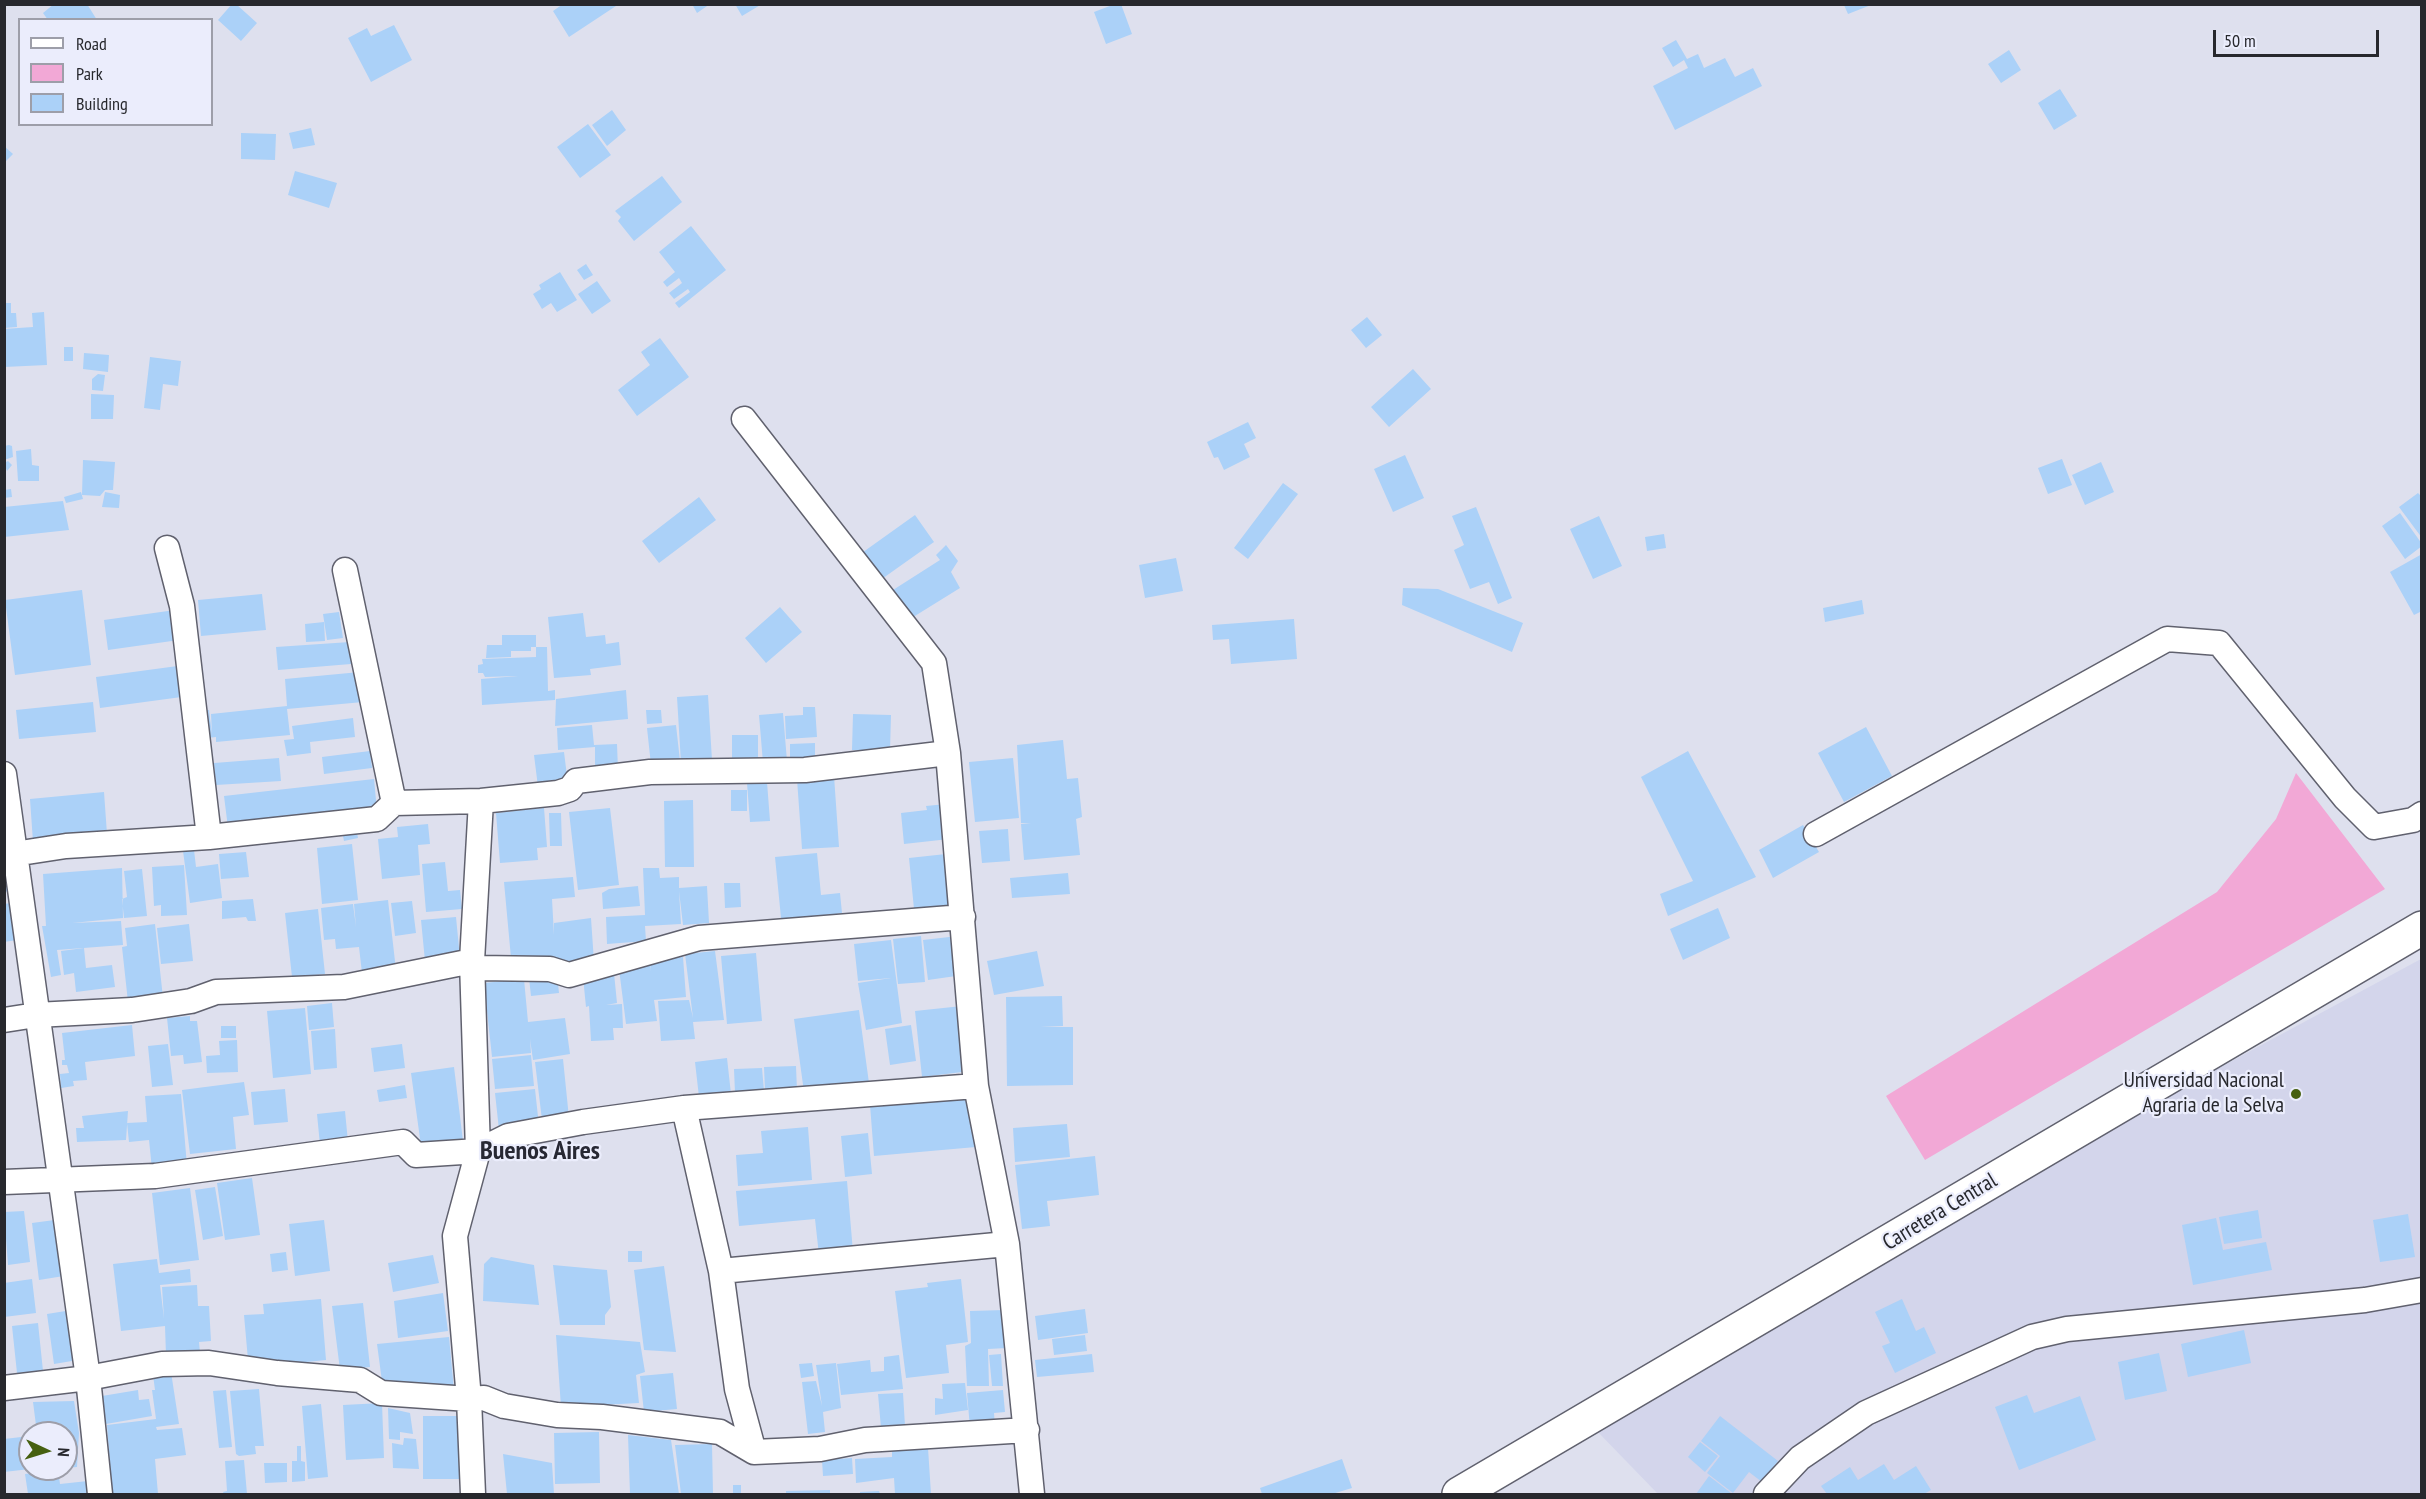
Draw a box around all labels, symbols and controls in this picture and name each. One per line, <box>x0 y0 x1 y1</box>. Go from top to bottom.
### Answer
legend <box>18 18 213 126</box>
scale bar <box>2216 18 2382 56</box>
text: 50 m <box>2224 29 2256 52</box>
text: Road <box>76 32 107 55</box>
text: Park <box>76 62 103 85</box>
text: Building <box>76 92 128 115</box>
place label: Universidad Nacional Agraria de la Selva <box>2123 1068 2284 1120</box>
marker: Universidad Nacional Agraria de la Selva <box>2289 1087 2303 1101</box>
district label: Buenos Aires <box>480 1136 600 1168</box>
street label: Carretera Central <box>1878 1168 2002 1256</box>
north arrow <box>18 1421 78 1481</box>
text: N <box>54 1447 74 1457</box>

